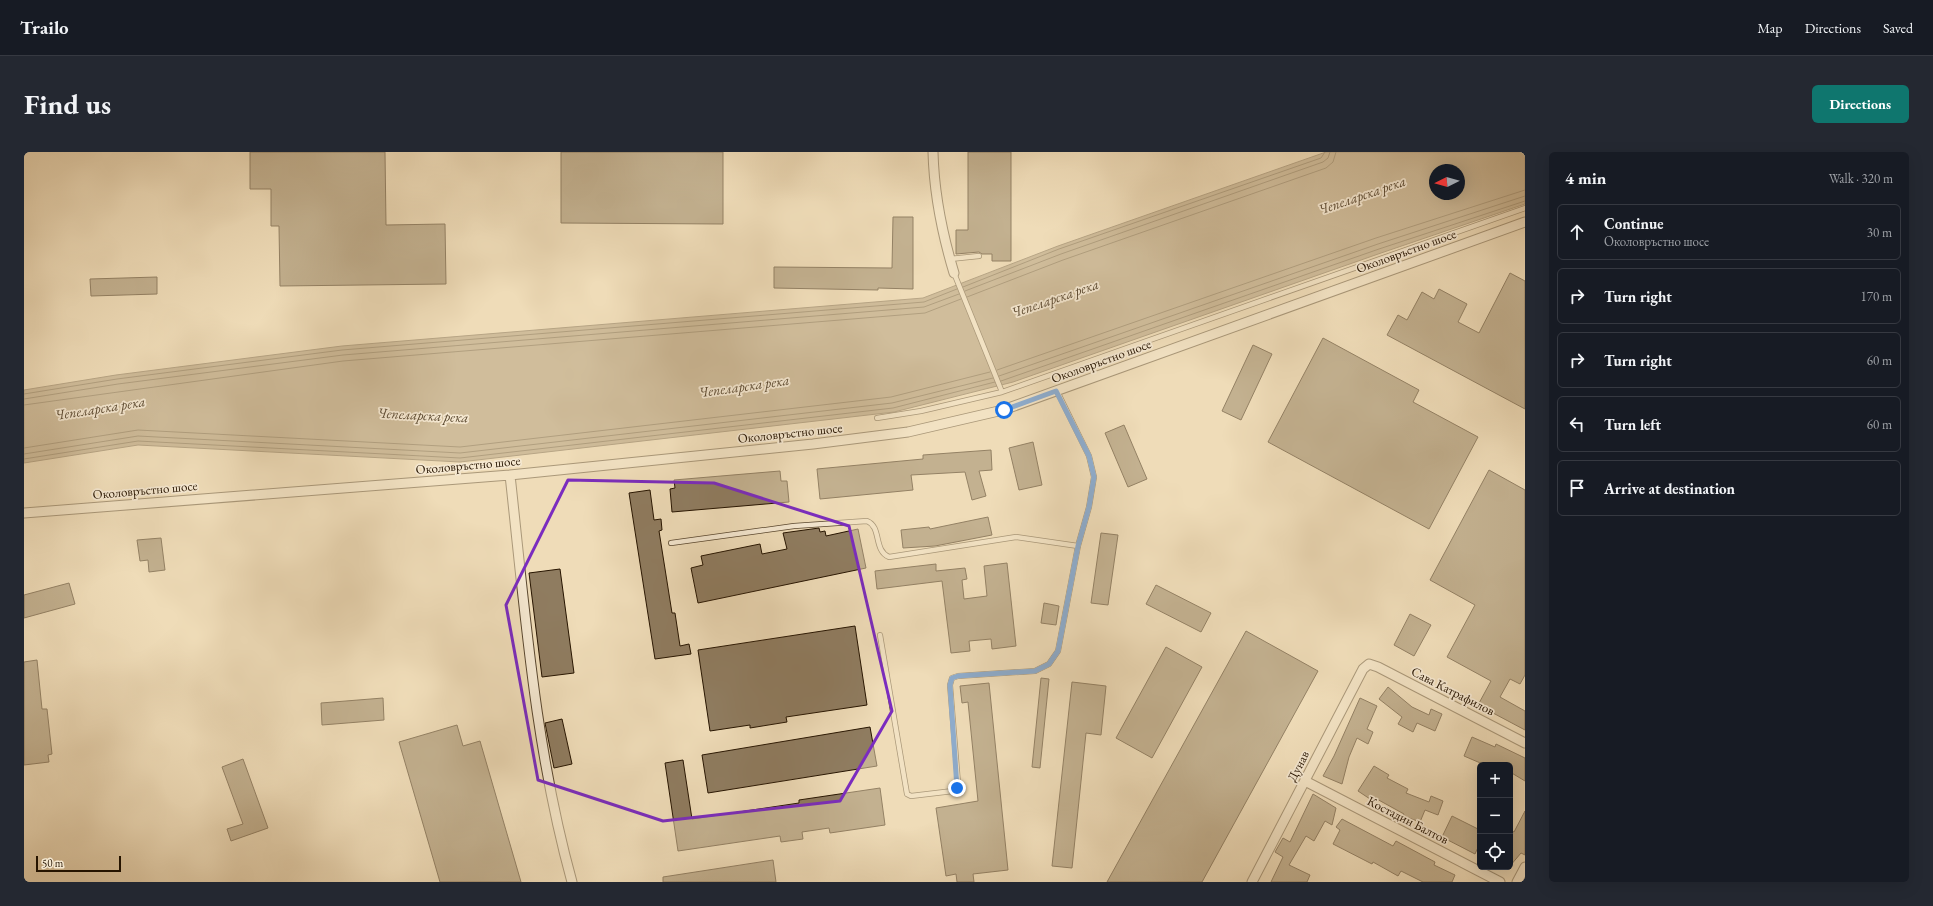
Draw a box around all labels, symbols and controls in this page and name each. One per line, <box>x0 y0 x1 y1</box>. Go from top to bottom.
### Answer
text: Trailo <box>20 15 69 40</box>
text: Map <box>1757 19 1783 37</box>
text: Directions <box>1805 19 1861 37</box>
text: Saved <box>1883 19 1913 37</box>
button: Directions <box>1812 85 1909 123</box>
text: Find us <box>24 86 111 122</box>
north arrow <box>1429 164 1465 200</box>
text: 4 min <box>1565 167 1606 189</box>
text: Walk · 320 m <box>1829 170 1893 187</box>
water label: Чепеларска река <box>1316 172 1408 218</box>
text: Continue <box>1604 214 1664 233</box>
icon: ahead <box>1566 221 1588 243</box>
text: 30 m <box>1867 224 1892 241</box>
street label: Околовръстно шосе <box>1354 225 1458 277</box>
text: Околовръстно шосе <box>1604 233 1709 250</box>
water label: Чепеларска река <box>1009 275 1101 321</box>
icon: right <box>1566 285 1588 307</box>
text: Turn right <box>1604 287 1672 306</box>
text: 170 m <box>1861 288 1892 305</box>
street label: Околовръстно шосе <box>1049 335 1153 387</box>
icon: right <box>1566 349 1588 371</box>
text: Turn right <box>1604 351 1672 370</box>
text: 60 m <box>1867 352 1892 369</box>
water label: Чепеларска река <box>698 371 790 401</box>
water label: Чепеларска река <box>54 392 147 424</box>
route start <box>995 401 1013 419</box>
water label: Чепеларска река <box>377 404 469 426</box>
icon: left <box>1566 413 1588 435</box>
text: Turn left <box>1604 415 1661 434</box>
text: 60 m <box>1867 416 1892 433</box>
street label: Околовръстно шосе <box>737 419 843 447</box>
street label: Околовръстно шосе <box>415 452 521 478</box>
street label: Околовръстно шосе <box>92 477 198 503</box>
icon: arrive <box>1566 477 1588 499</box>
text: Arrive at destination <box>1604 479 1735 498</box>
street label: Сава Катрафилов <box>1409 663 1498 719</box>
street label: Дунав <box>1283 747 1313 784</box>
map controls <box>1477 762 1513 870</box>
button: + <box>1477 762 1513 798</box>
route end <box>948 779 966 797</box>
street label: Костадин Балтов <box>1364 792 1452 848</box>
button: − <box>1477 798 1513 834</box>
button: locate <box>1477 834 1513 870</box>
scale bar <box>36 854 121 873</box>
text: 50 m <box>42 856 63 870</box>

